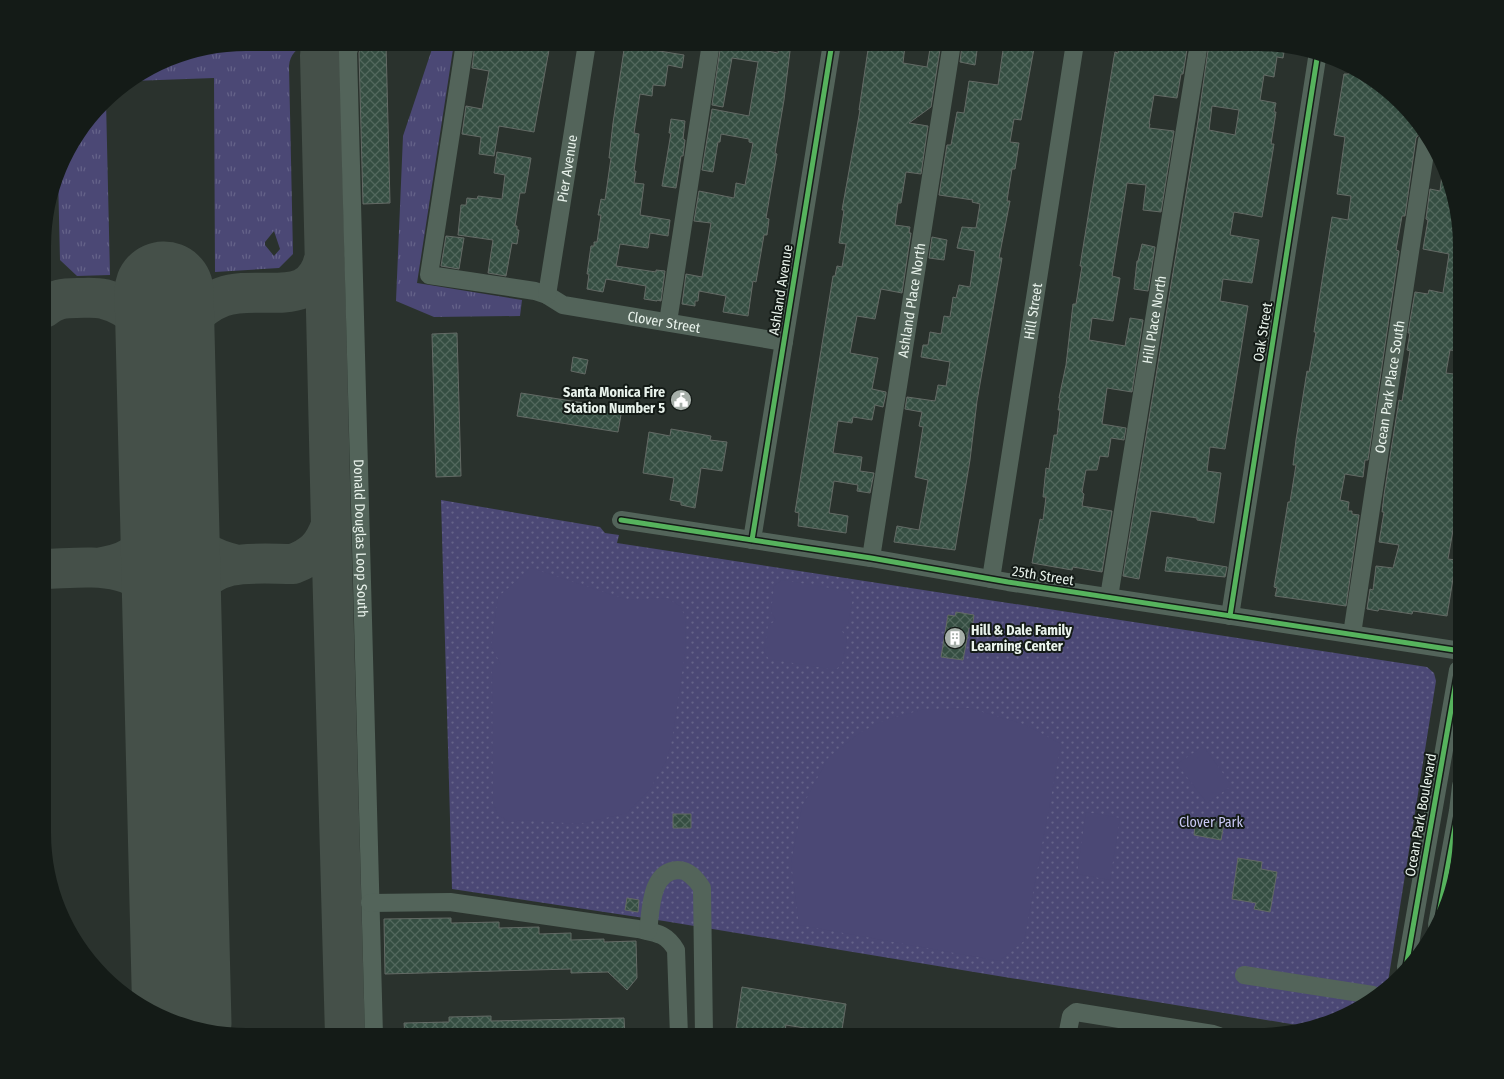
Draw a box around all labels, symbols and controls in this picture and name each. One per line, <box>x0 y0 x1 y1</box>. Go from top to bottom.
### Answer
street label: Pier Avenue <box>553 134 581 204</box>
street label: Ashland Place North <box>894 242 929 359</box>
street label: Ashland Avenue <box>765 243 797 336</box>
street label: Hill Place North <box>1139 274 1170 365</box>
street label: Hill Street <box>1020 281 1046 341</box>
street label: Oak Street <box>1250 301 1276 363</box>
street label: Clover Street <box>626 307 702 336</box>
street label: Ocean Park Place South <box>1371 319 1408 455</box>
place label: Santa Monica Fire Station Number 5 <box>563 384 665 417</box>
public building icon: Santa Monica Fire Station Number 5 <box>669 388 693 412</box>
street label: Donald Douglas Loop South <box>350 459 371 618</box>
street label: 25th Street <box>1011 563 1075 589</box>
place label: Hill & Dale Family Learning Center <box>971 622 1072 655</box>
building icon: Hill & Dale Family Learning Center <box>943 626 967 650</box>
street label: Ocean Park Boulevard <box>1402 752 1440 878</box>
park label: Clover Park <box>1179 814 1243 831</box>

